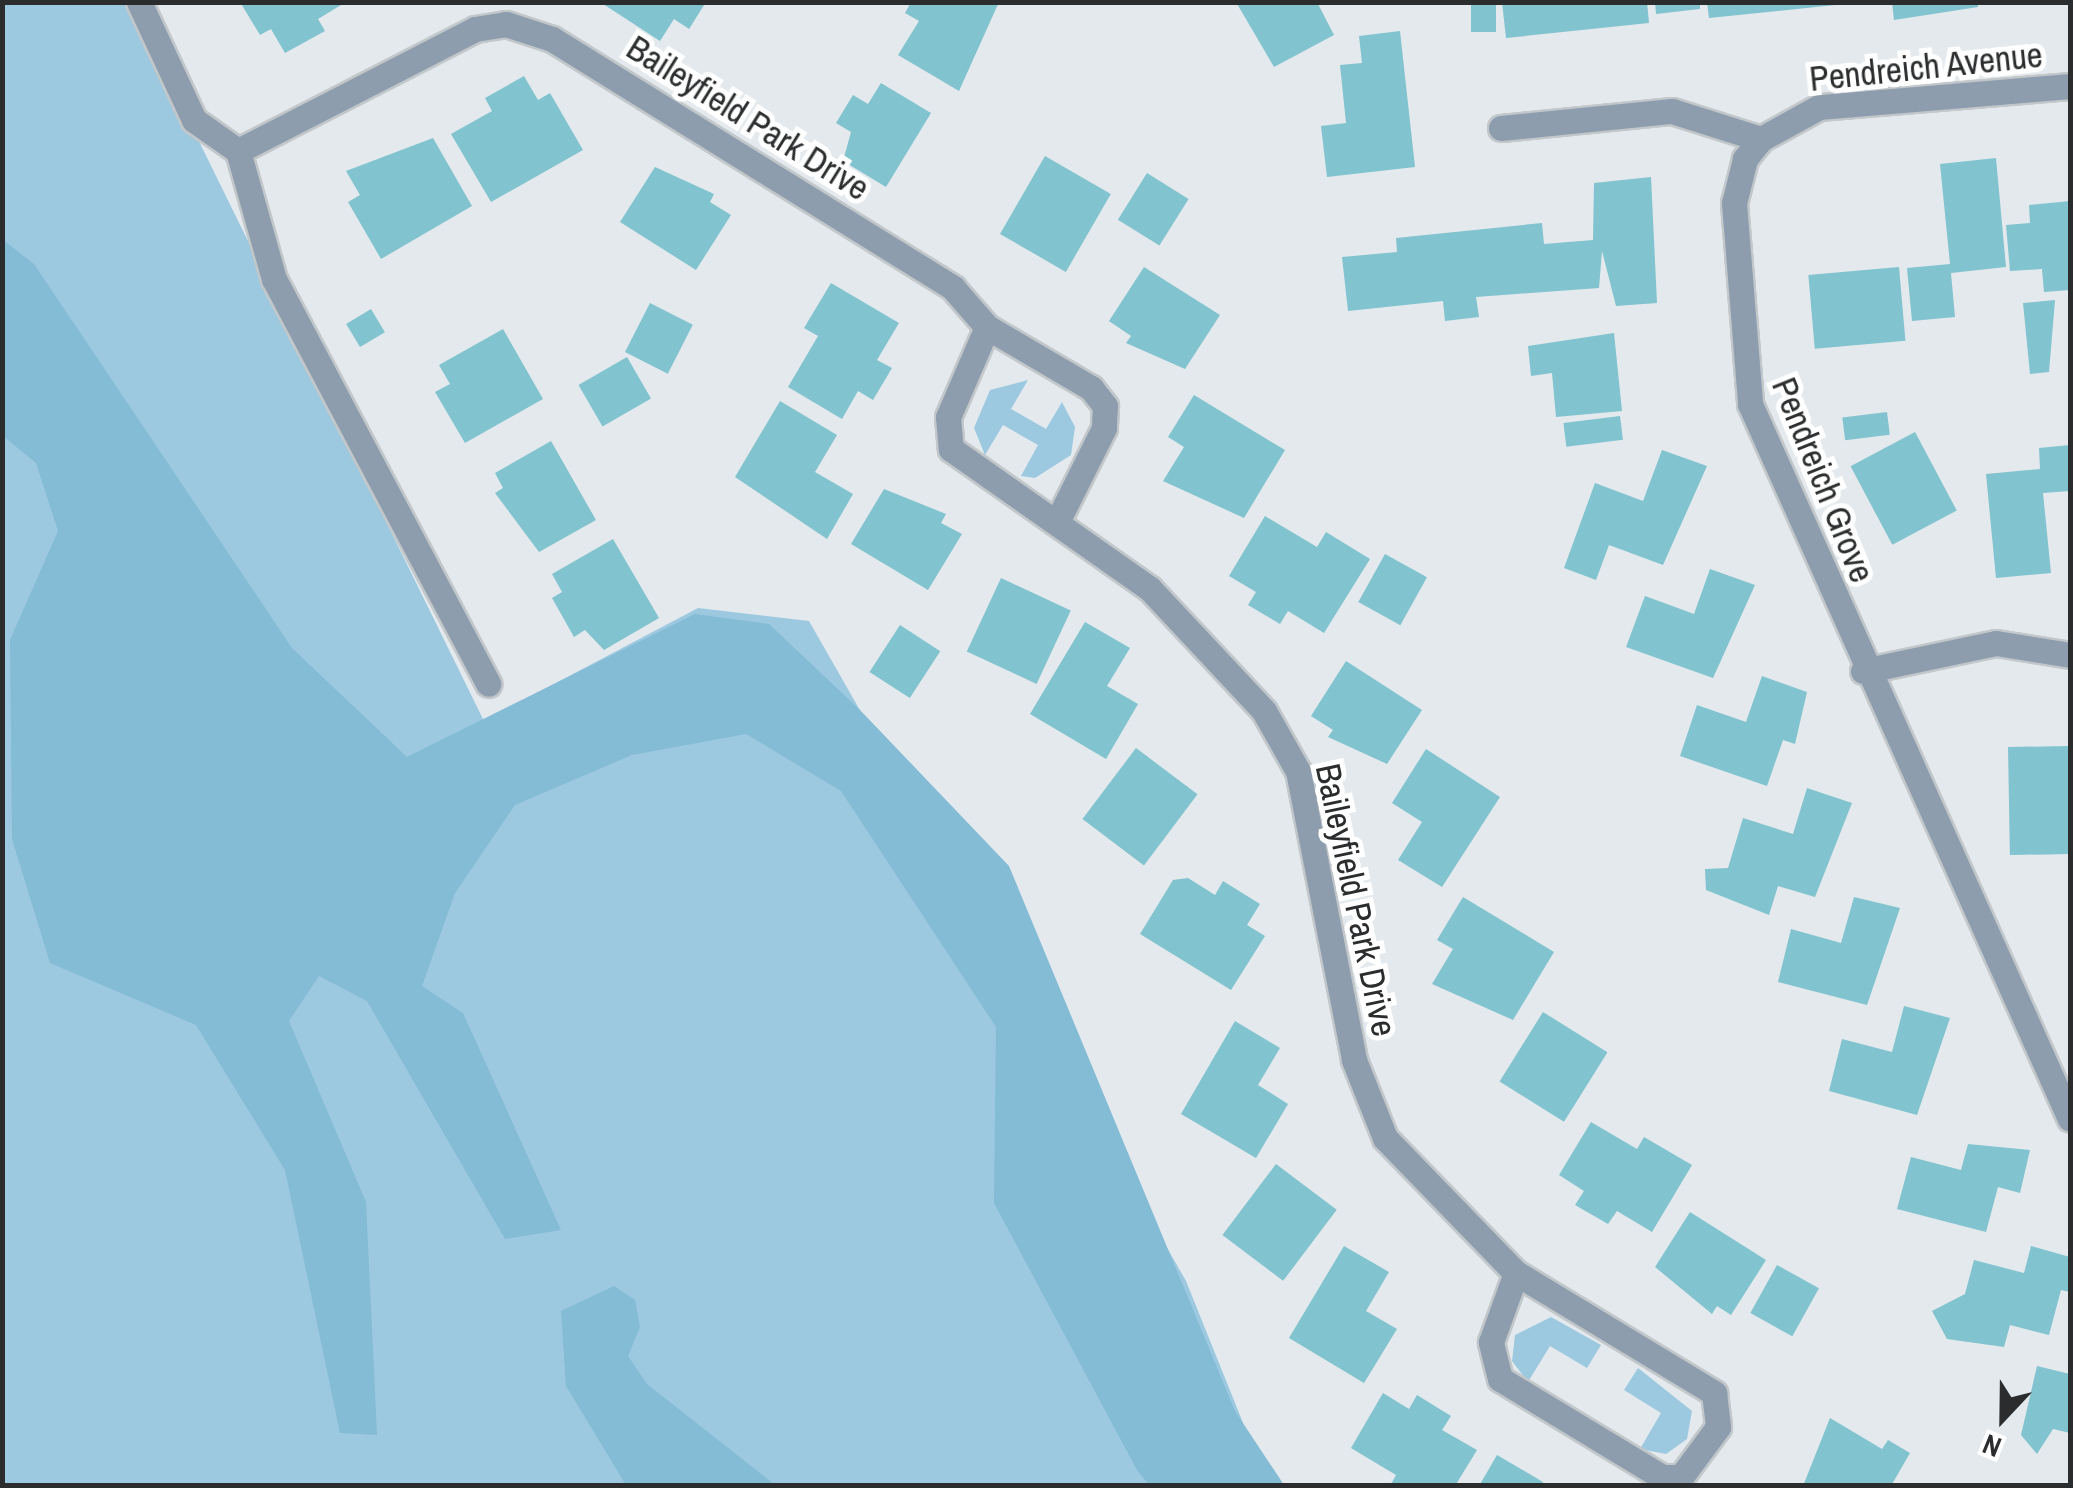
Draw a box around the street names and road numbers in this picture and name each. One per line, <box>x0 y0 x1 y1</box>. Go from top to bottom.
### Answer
street label: Baileyfield Park Drive <box>619 27 877 209</box>
street label: Pendreich Avenue <box>1807 34 2045 100</box>
street label: Pendreich Grove <box>1763 372 1883 588</box>
street label: Baileyfield Park Drive <box>1307 760 1405 1040</box>

